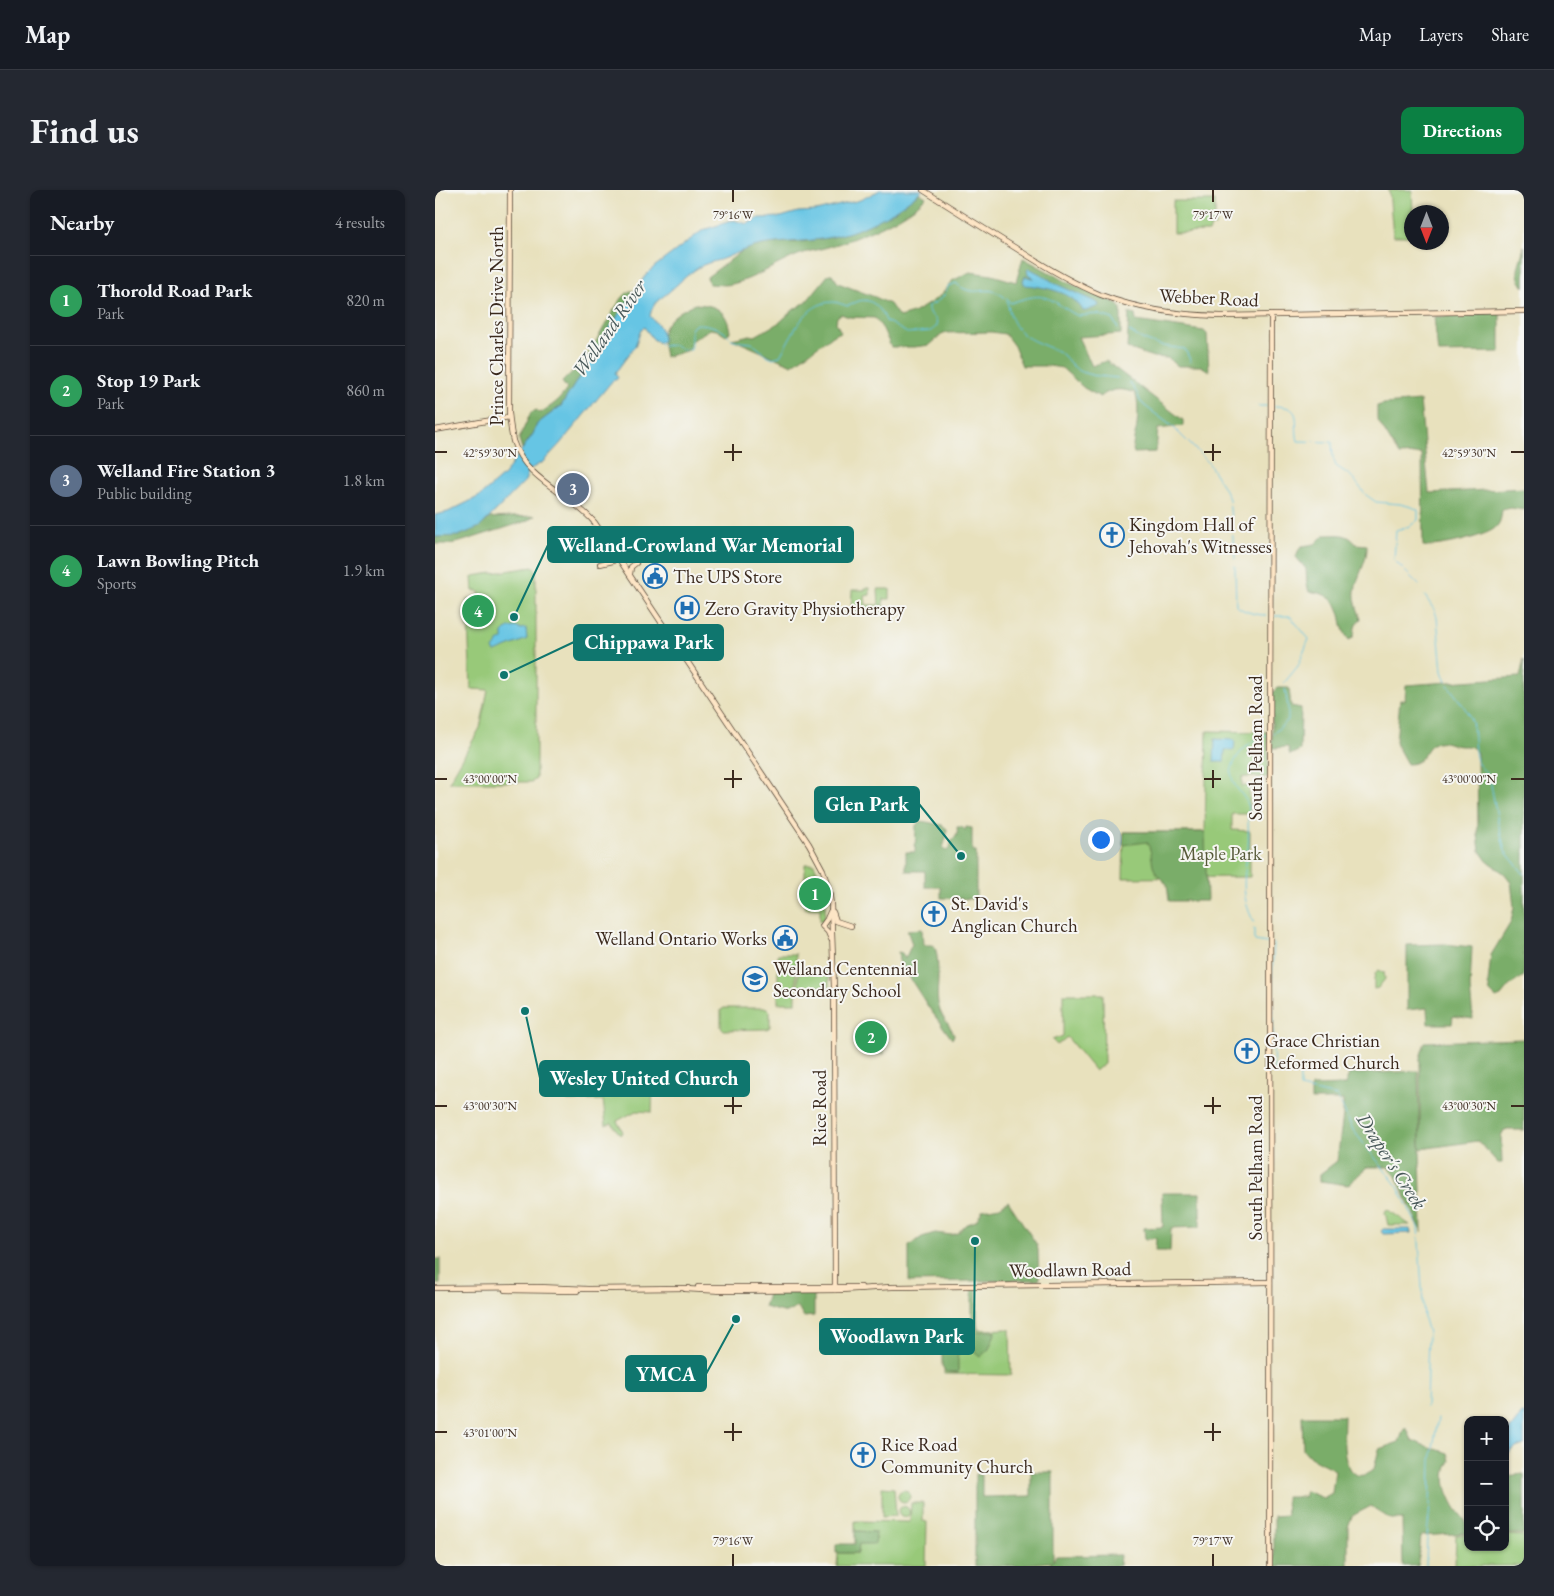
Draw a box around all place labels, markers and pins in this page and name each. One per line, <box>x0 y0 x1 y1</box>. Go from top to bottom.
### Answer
pin: 3 <box>557 470 589 508</box>
place label: Kingdom Hall of Jehovah's Witnesses <box>1127 512 1272 559</box>
church icon: Kingdom Hall of Jehovah's Witnesses <box>1099 522 1125 548</box>
callout: Welland-Crowland War Memorial <box>548 527 853 562</box>
public building icon: The UPS Store <box>642 563 668 589</box>
place label: The UPS Store <box>673 564 782 589</box>
pin: 4 <box>462 592 494 630</box>
hospital icon: Zero Gravity Physiotherapy <box>674 595 700 621</box>
place label: Zero Gravity Physiotherapy <box>705 596 905 621</box>
callout: Chippawa Park <box>574 625 723 660</box>
callout: Glen Park <box>815 787 919 822</box>
pin: 1 <box>799 875 831 913</box>
place label: St. David's Anglican Church <box>950 891 1078 938</box>
church icon: St. David's Anglican Church <box>921 901 947 927</box>
public building icon: Welland Ontario Works <box>772 925 798 951</box>
place label: Welland Ontario Works <box>595 926 767 951</box>
place label: Welland Centennial Secondary School <box>773 956 918 1003</box>
school or university icon: Welland Centennial Secondary School <box>742 966 768 992</box>
pin: 2 <box>855 1018 887 1056</box>
place label: Grace Christian Reformed Church <box>1265 1028 1400 1075</box>
church icon: Grace Christian Reformed Church <box>1234 1038 1260 1064</box>
callout: Wesley United Church <box>540 1061 749 1096</box>
callout: Woodlawn Park <box>820 1319 974 1354</box>
callout: YMCA <box>626 1356 706 1391</box>
place label: Rice Road Community Church <box>881 1432 1034 1479</box>
church icon: Rice Road Community Church <box>850 1442 876 1468</box>

